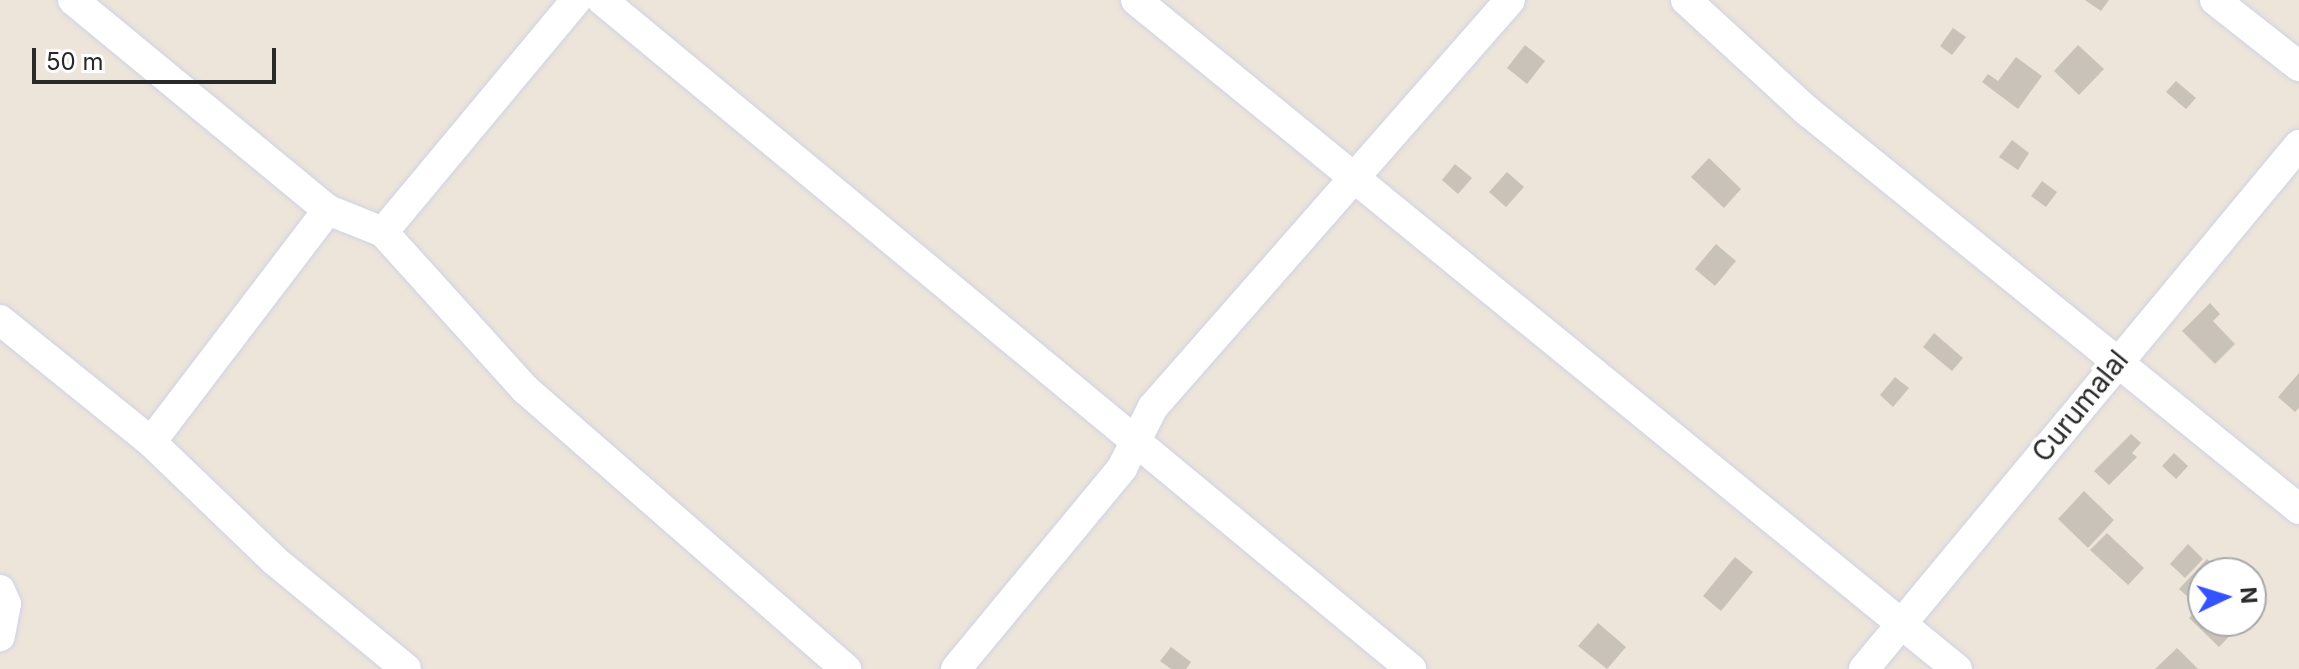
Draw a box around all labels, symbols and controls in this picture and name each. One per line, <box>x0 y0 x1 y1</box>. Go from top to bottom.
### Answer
scale bar <box>36 32 280 82</box>
text: 50 m <box>46 47 104 76</box>
street label: Curumalal <box>2025 343 2135 469</box>
north arrow <box>2187 557 2267 637</box>
text: N <box>2235 586 2263 605</box>

